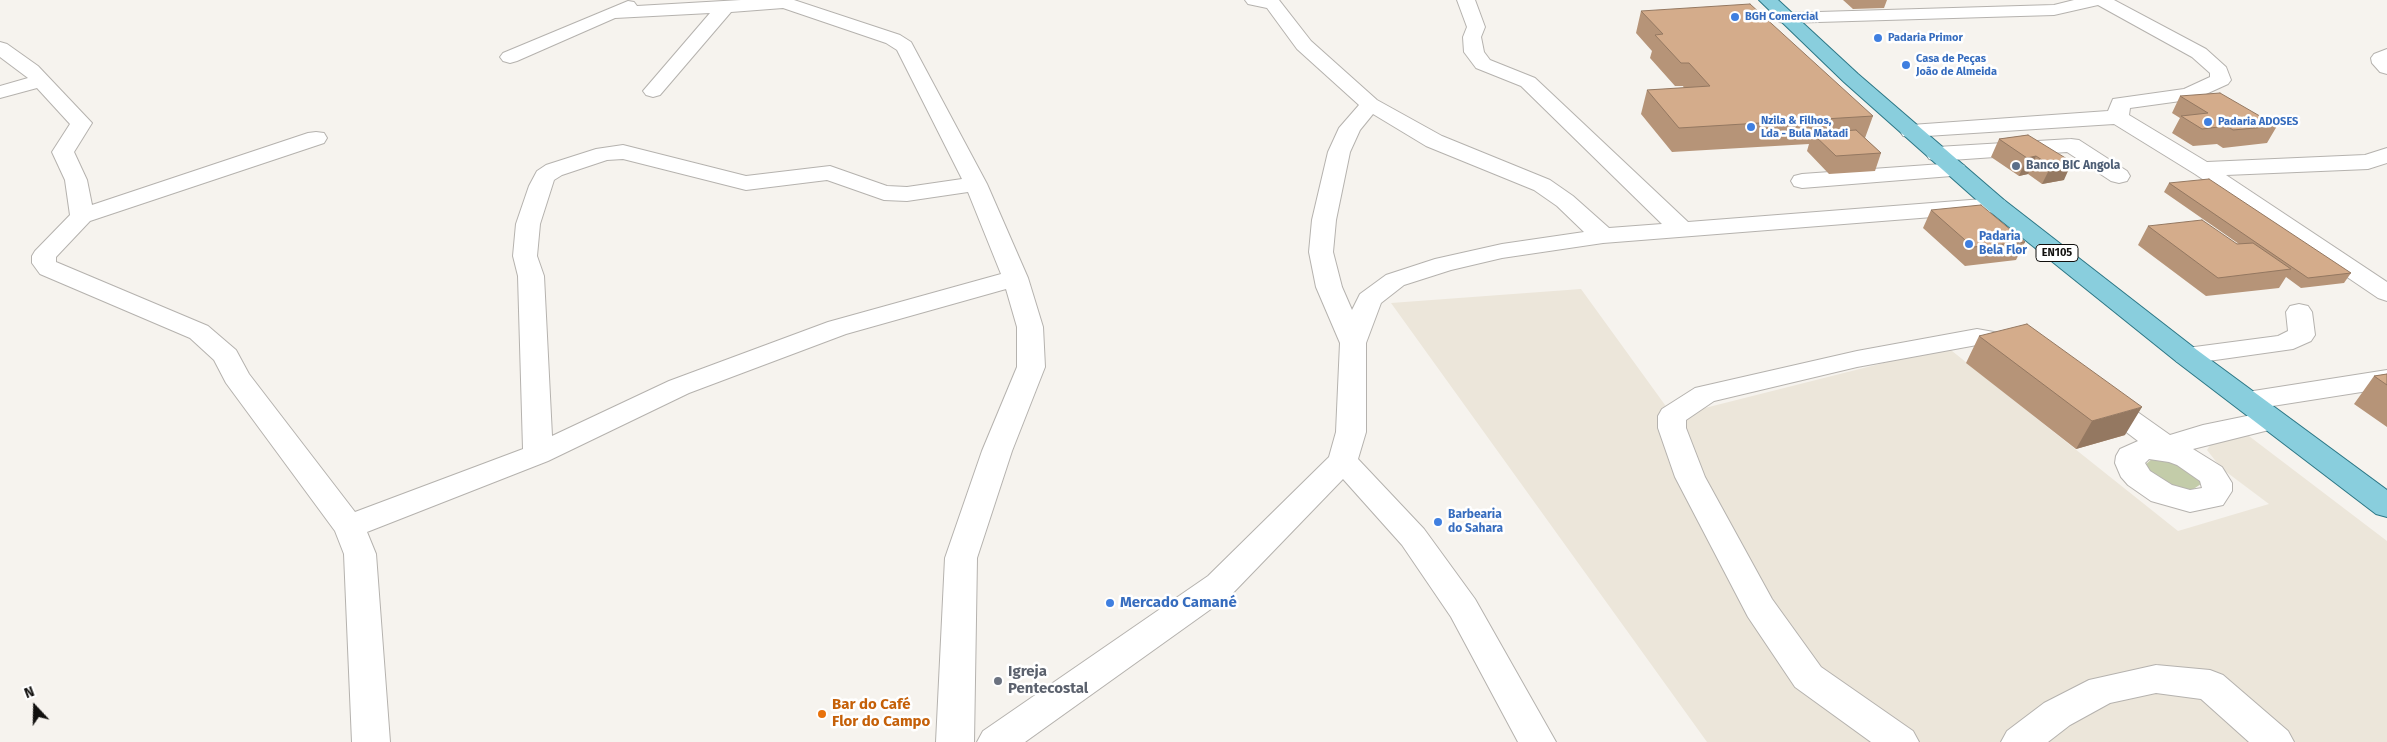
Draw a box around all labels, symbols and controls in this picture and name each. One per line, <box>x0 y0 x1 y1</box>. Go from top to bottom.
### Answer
place label: BGH Comercial <box>1745 10 1818 24</box>
marker: BGH Comercial <box>1729 11 1741 23</box>
place label: Padaria Primor <box>1888 31 1963 45</box>
marker: Padaria Primor <box>1872 32 1884 44</box>
place label: Casa de Peças João de Almeida <box>1916 52 1997 78</box>
marker: Casa de Peças João de Almeida <box>1900 59 1912 71</box>
place label: Nzila & Filhos, Lda - Bula Matadi <box>1761 114 1848 140</box>
place label: Padaria ADOSES <box>2218 115 2298 129</box>
marker: Padaria ADOSES <box>2202 116 2214 128</box>
marker: Nzila & Filhos, Lda - Bula Matadi <box>1745 121 1757 133</box>
place label: Banco BIC Angola <box>2026 159 2120 173</box>
marker: Banco BIC Angola <box>2010 160 2022 172</box>
place label: Padaria Bela Flor <box>1979 230 2027 258</box>
marker: Padaria Bela Flor <box>1963 238 1975 250</box>
road number: EN105 <box>2036 244 2078 262</box>
place label: Barbearia do Sahara <box>1448 508 1503 536</box>
marker: Barbearia do Sahara <box>1432 516 1444 528</box>
place label: Mercado Camané <box>1120 594 1237 612</box>
marker: Mercado Camané <box>1104 597 1116 609</box>
place label: Igreja Pentecostal <box>1008 663 1088 698</box>
marker: Igreja Pentecostal <box>992 675 1004 687</box>
north arrow <box>10 682 60 732</box>
text: N <box>22 683 37 702</box>
place label: Bar do Café Flor do Campo <box>832 696 930 731</box>
marker: Bar do Café Flor do Campo <box>816 708 828 720</box>

